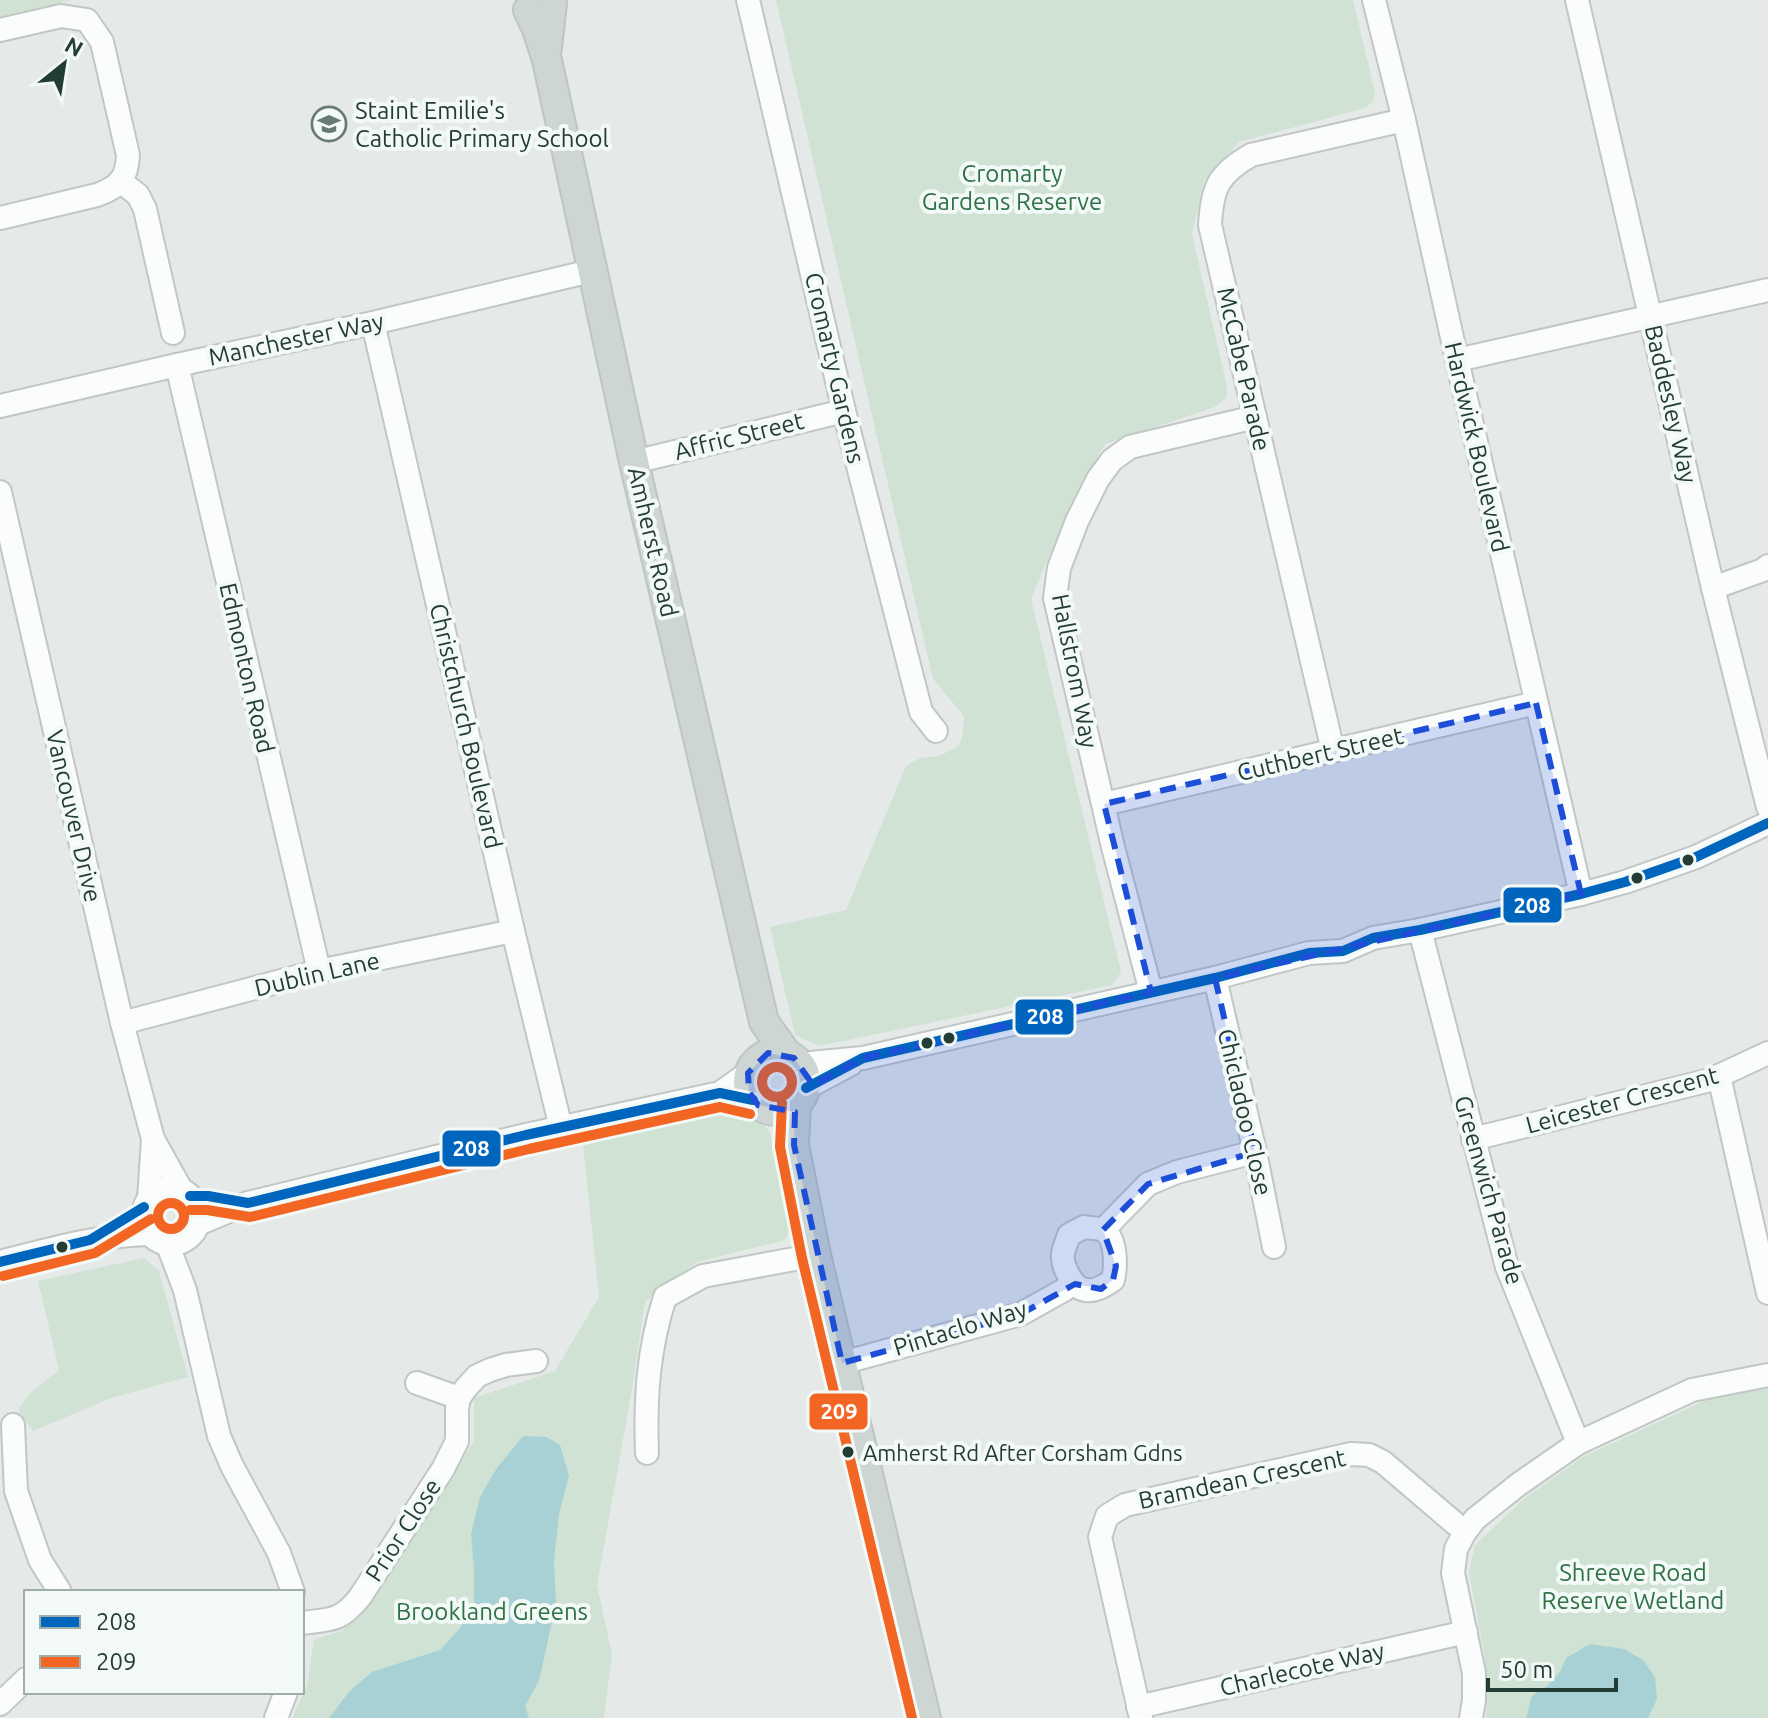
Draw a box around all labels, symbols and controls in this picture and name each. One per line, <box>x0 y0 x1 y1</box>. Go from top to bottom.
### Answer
north arrow <box>24 24 104 104</box>
text: N <box>61 31 88 61</box>
place label: Staint Emilie's Catholic Primary School <box>355 97 609 152</box>
school or university icon: Staint Emilie's Catholic Primary School <box>310 105 348 143</box>
park label: Cromarty Gardens Reserve <box>922 160 1102 215</box>
street label: Cromarty Gardens <box>800 270 870 466</box>
street label: McCabe Parade <box>1212 285 1276 453</box>
street label: Manchester Way <box>206 307 386 371</box>
street label: Baddesley Way <box>1640 322 1702 486</box>
street label: Hardwick Boulevard <box>1440 339 1514 555</box>
street label: Affric Street <box>671 407 807 465</box>
street label: Amherst Road <box>623 464 683 620</box>
street label: Edmonton Road <box>214 580 280 756</box>
street label: Hallstrom Way <box>1047 592 1103 751</box>
street label: Christchurch Boulevard <box>425 601 507 851</box>
street label: Cuthbert Street <box>1234 722 1406 786</box>
street label: Vancouver Drive <box>41 727 107 905</box>
unlabelled marker <box>1680 852 1696 868</box>
unlabelled marker <box>1629 870 1645 886</box>
line badge: 208 <box>1502 886 1563 924</box>
text: 208 <box>1513 892 1551 917</box>
street label: Dublin Lane <box>252 947 382 1001</box>
line badge: 208 <box>1014 998 1075 1036</box>
text: 208 <box>1026 1003 1064 1028</box>
street label: Chicladoo Close <box>1213 1026 1277 1198</box>
unlabelled marker <box>941 1030 957 1046</box>
unlabelled marker <box>919 1035 935 1051</box>
street label: Leicester Crescent <box>1523 1061 1722 1139</box>
street label: Greenwich Parade <box>1449 1092 1529 1288</box>
line badge: 208 <box>441 1129 502 1168</box>
text: 208 <box>452 1135 490 1160</box>
unlabelled marker <box>54 1239 70 1255</box>
street label: Pintaclo Way <box>890 1295 1030 1361</box>
line badge: 209 <box>808 1392 869 1431</box>
text: 209 <box>820 1398 858 1423</box>
place label: Amherst Rd After Corsham Gdns <box>863 1440 1183 1465</box>
marker: Amherst Rd After Corsham Gdns <box>840 1444 856 1460</box>
street label: Bramdean Crescent <box>1136 1444 1349 1514</box>
street label: Prior Close <box>360 1474 446 1586</box>
park label: Shreeve Road Reserve Wetland <box>1542 1559 1724 1614</box>
legend <box>24 1590 304 1694</box>
park label: Brookland Greens <box>396 1598 588 1625</box>
text: 208 <box>96 1608 137 1635</box>
street label: Charlecote Way <box>1217 1637 1387 1701</box>
scale bar <box>1488 1642 1616 1692</box>
text: 209 <box>96 1648 137 1675</box>
text: 50 m <box>1500 1656 1553 1683</box>

